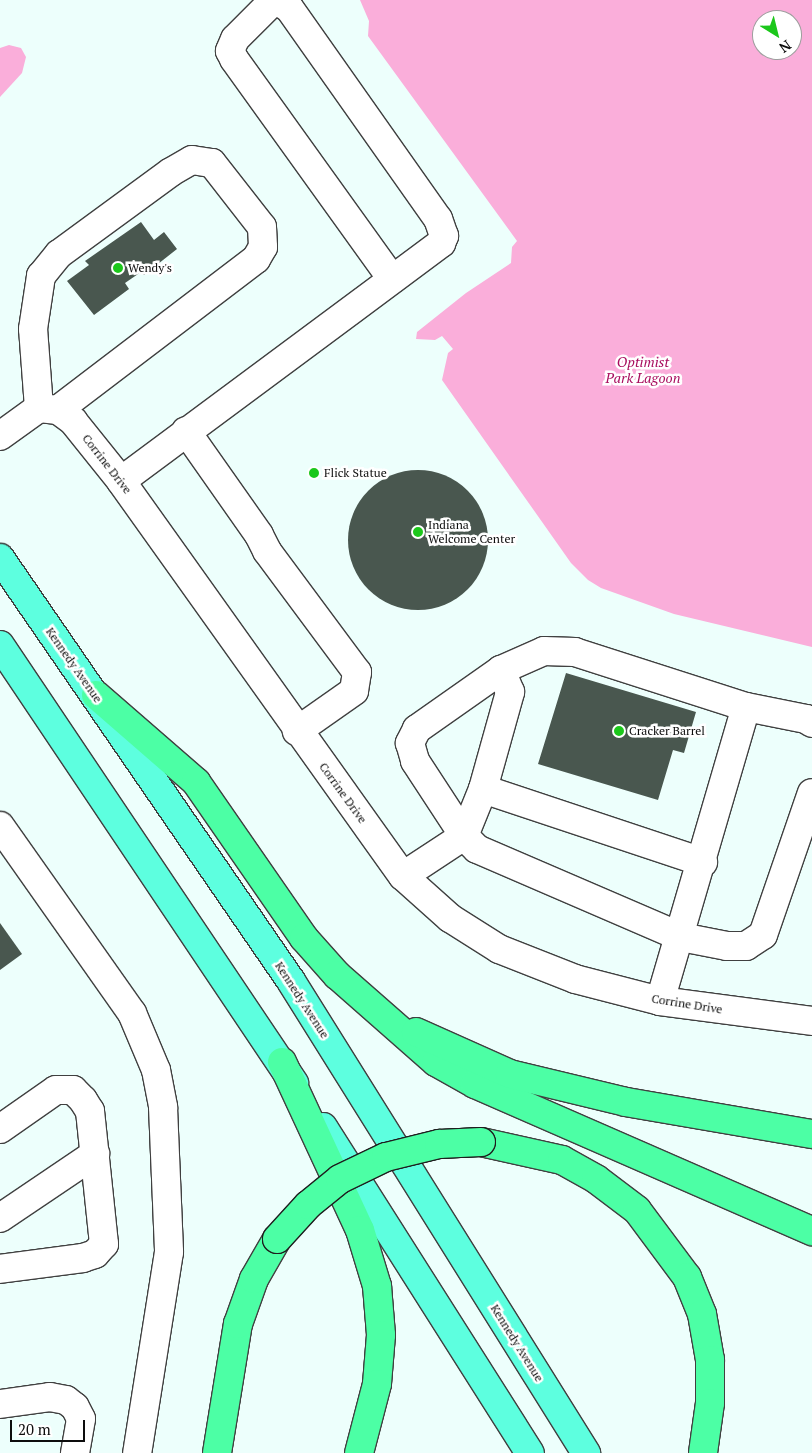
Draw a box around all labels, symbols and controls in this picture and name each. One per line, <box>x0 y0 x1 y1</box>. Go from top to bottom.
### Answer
north arrow <box>752 10 802 60</box>
text: N <box>776 36 795 58</box>
place label: Wendy's <box>128 261 172 275</box>
marker: Wendy's <box>112 262 124 274</box>
water label: Optimist Park Lagoon <box>606 354 680 387</box>
street label: Corrine Drive <box>79 431 135 497</box>
place label: Flick Statue <box>324 466 387 480</box>
marker: Flick Statue <box>308 467 320 479</box>
place label: Indiana Welcome Center <box>428 518 515 546</box>
marker: Indiana Welcome Center <box>412 526 424 538</box>
street label: Kennedy Avenue <box>43 625 105 705</box>
place label: Cracker Barrel <box>629 724 705 738</box>
marker: Cracker Barrel <box>613 725 625 737</box>
street label: Corrine Drive <box>316 760 370 826</box>
street label: Kennedy Avenue <box>272 959 332 1041</box>
street label: Corrine Drive <box>651 991 723 1017</box>
street label: Kennedy Avenue <box>487 1302 547 1384</box>
scale bar <box>12 1410 88 1442</box>
text: 20 m <box>18 1419 51 1439</box>

